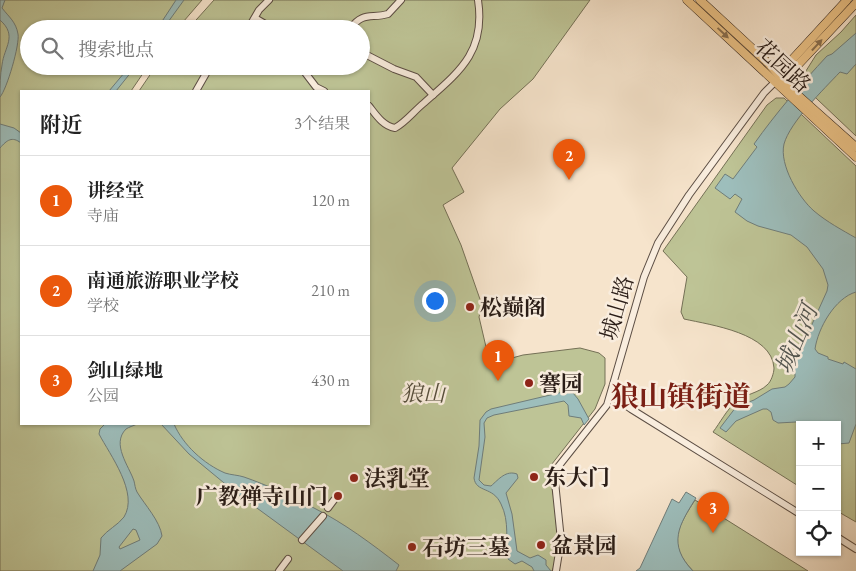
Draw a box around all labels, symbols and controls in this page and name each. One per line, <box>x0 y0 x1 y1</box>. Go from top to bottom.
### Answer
search box <box>20 20 370 75</box>
one-way arrow <box>716 27 728 39</box>
street label: 花园路 <box>749 33 817 99</box>
icon: search <box>38 34 66 62</box>
text: 搜索地点 <box>78 37 154 62</box>
one-way arrow <box>811 39 823 51</box>
text: 附近 <box>40 111 82 138</box>
text: 3个结果 <box>294 113 350 134</box>
pin: 2 <box>553 139 585 180</box>
text: 讲经堂 <box>87 178 144 203</box>
text: 1 <box>52 190 60 211</box>
text: 120 m <box>311 190 350 211</box>
text: 寺庙 <box>87 205 119 226</box>
text: 南通旅游职业学校 <box>87 268 239 293</box>
street label: 城山路 <box>594 272 640 344</box>
text: 2 <box>52 280 60 301</box>
text: 210 m <box>311 280 350 301</box>
your location <box>422 288 448 314</box>
place label: 松巅阁 <box>480 293 546 322</box>
text: 学校 <box>87 295 119 316</box>
water label: 城山河 <box>768 296 826 378</box>
marker: 松巅阁 <box>464 301 476 313</box>
pin: 1 <box>482 340 514 381</box>
text: 剑山绿地 <box>87 358 163 383</box>
place label: 謇园 <box>539 369 583 398</box>
text: 3 <box>52 370 60 391</box>
text: 430 m <box>311 370 350 391</box>
marker: 謇园 <box>523 377 535 389</box>
district label: 狼山镇街道 <box>611 378 751 414</box>
park label: 狼山 <box>401 379 447 408</box>
text: 公园 <box>87 385 119 406</box>
map controls <box>796 421 841 556</box>
button: + <box>796 421 841 466</box>
place label: 东大门 <box>544 463 610 492</box>
place label: 法乳堂 <box>364 464 430 493</box>
button: − <box>796 466 841 511</box>
marker: 东大门 <box>528 471 540 483</box>
marker: 法乳堂 <box>348 472 360 484</box>
place label: 广教禅寺山门 <box>196 482 328 511</box>
marker: 广教禅寺山门 <box>332 490 344 502</box>
pin: 3 <box>697 492 729 533</box>
button: locate <box>796 511 841 556</box>
place label: 盆景园 <box>551 531 617 560</box>
place label: 石坊三墓 <box>422 533 510 562</box>
marker: 盆景园 <box>535 539 547 551</box>
marker: 石坊三墓 <box>406 541 418 553</box>

